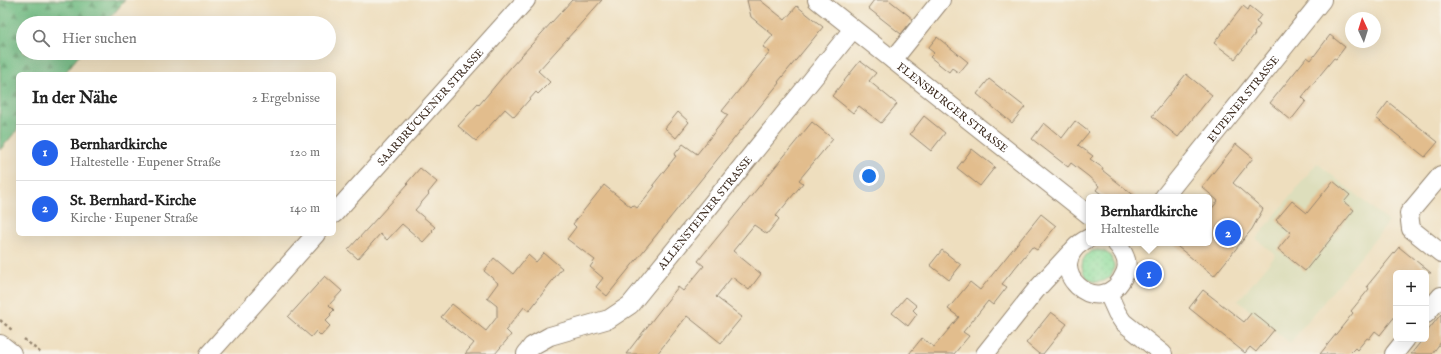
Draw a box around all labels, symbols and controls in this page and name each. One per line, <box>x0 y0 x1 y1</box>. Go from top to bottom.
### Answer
north arrow <box>1345 12 1381 48</box>
search box <box>16 16 336 60</box>
icon: search <box>30 27 52 49</box>
text: Hier suchen <box>62 29 137 48</box>
street label: SAARBRÜCKENER STRASSE <box>375 46 487 169</box>
street label: EUPENER STRASSE <box>1205 53 1283 145</box>
street label: FLENSBURGER STRASSE <box>894 60 1011 156</box>
text: In der Nähe <box>32 88 117 109</box>
text: 2 Ergebnisse <box>252 90 320 107</box>
text: Bernhardkirche <box>70 135 167 154</box>
text: 1 <box>43 144 47 161</box>
text: 120 m <box>290 144 320 161</box>
street label: ALLENSTEINER STRASSE <box>655 153 756 274</box>
text: Haltestelle · Eupener Straße <box>70 154 221 171</box>
your location <box>859 166 879 186</box>
text: St. Bernhard-Kirche <box>70 191 196 210</box>
popup <box>1086 194 1212 246</box>
text: 2 <box>42 200 48 217</box>
text: 140 m <box>290 200 320 217</box>
text: Bernhardkirche <box>1100 202 1198 221</box>
text: Kirche · Eupener Straße <box>70 210 198 227</box>
pin: 2 <box>1215 218 1241 248</box>
text: Haltestelle <box>1100 221 1159 238</box>
pin: 1 <box>1136 259 1162 289</box>
map controls <box>1393 270 1429 342</box>
button: + <box>1393 270 1429 306</box>
button: − <box>1393 306 1429 342</box>

